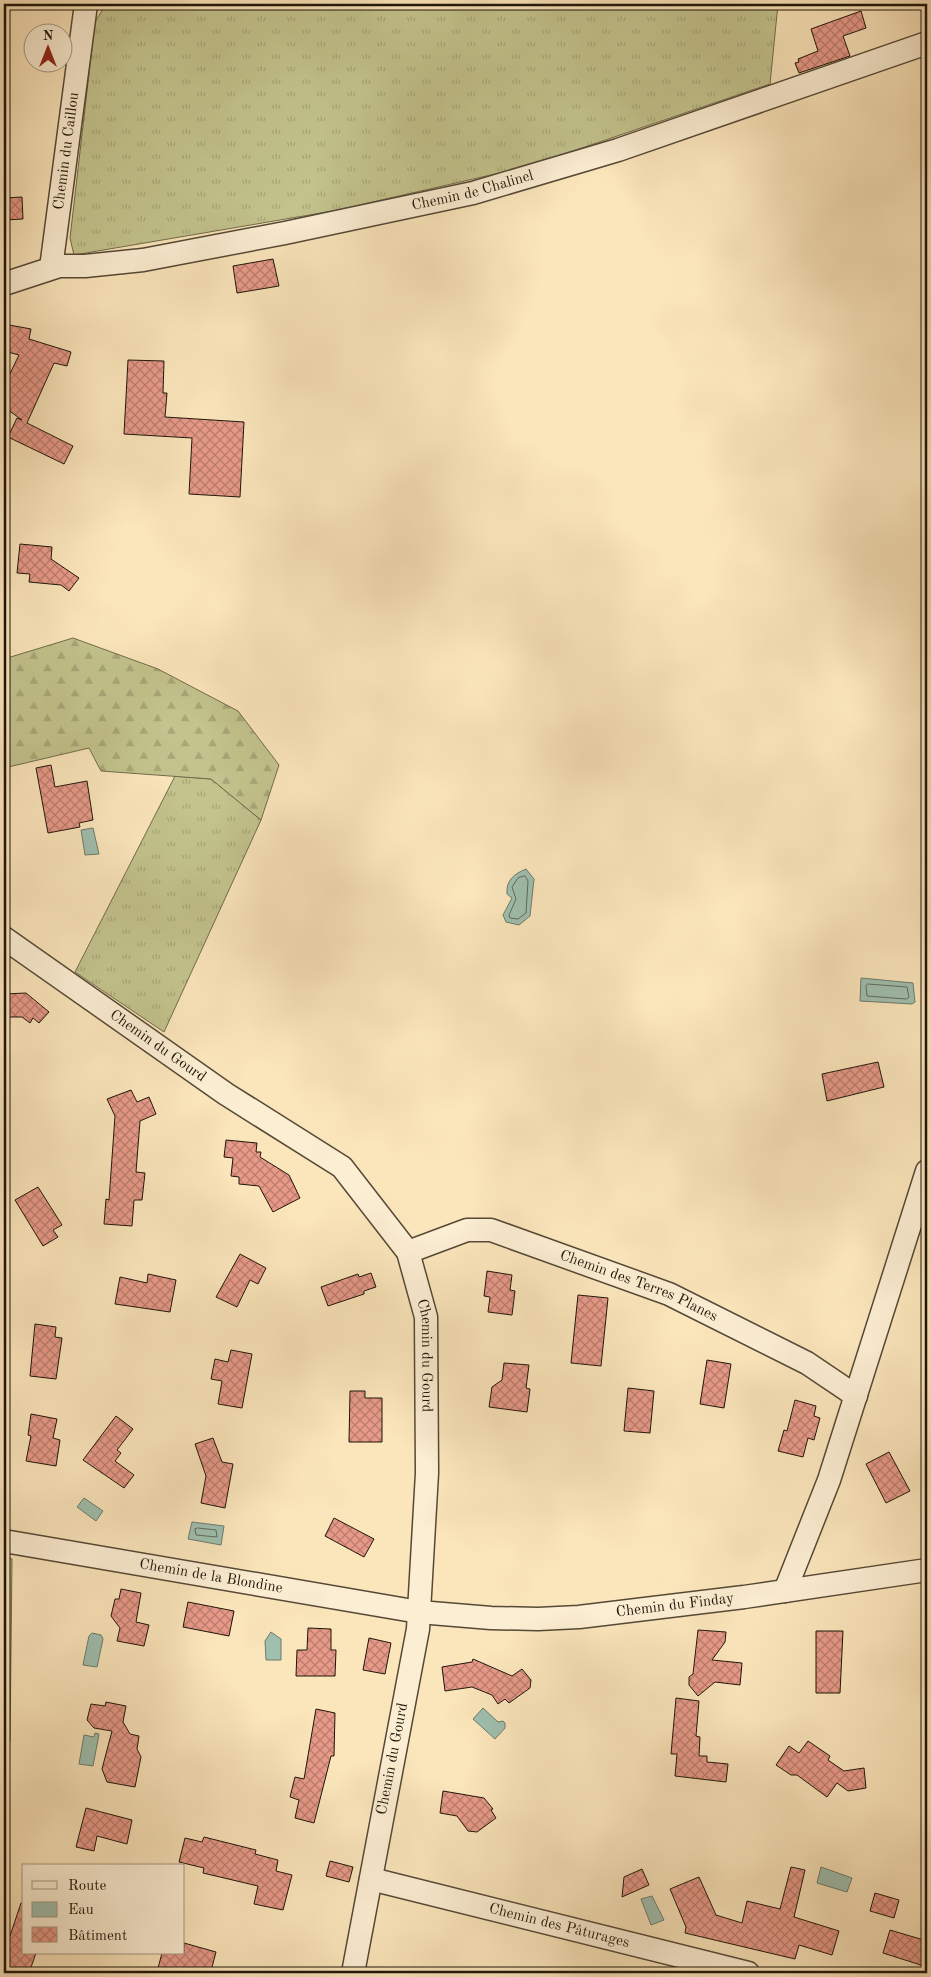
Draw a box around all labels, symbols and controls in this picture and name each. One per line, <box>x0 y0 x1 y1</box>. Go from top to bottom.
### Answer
north arrow <box>22 22 72 72</box>
text: N <box>43 29 54 43</box>
street label: Chemin du Caillou <box>51 91 82 211</box>
street label: Chemin de Chalinel <box>410 168 535 213</box>
street label: Chemin du Gourd <box>107 1007 209 1085</box>
street label: Chemin des Terres Planes <box>558 1248 720 1325</box>
street label: Chemin du Gourd <box>414 1297 434 1413</box>
street label: Chemin de la Blondine <box>138 1557 284 1596</box>
street label: Chemin du Finday <box>615 1591 735 1620</box>
street label: Chemin du Gourd <box>375 1702 411 1816</box>
legend <box>22 1864 185 1954</box>
text: Route <box>68 1879 106 1894</box>
street label: Chemin des Pâturages <box>487 1901 631 1951</box>
text: Eau <box>68 1903 94 1918</box>
text: Bâtiment <box>68 1929 127 1944</box>

